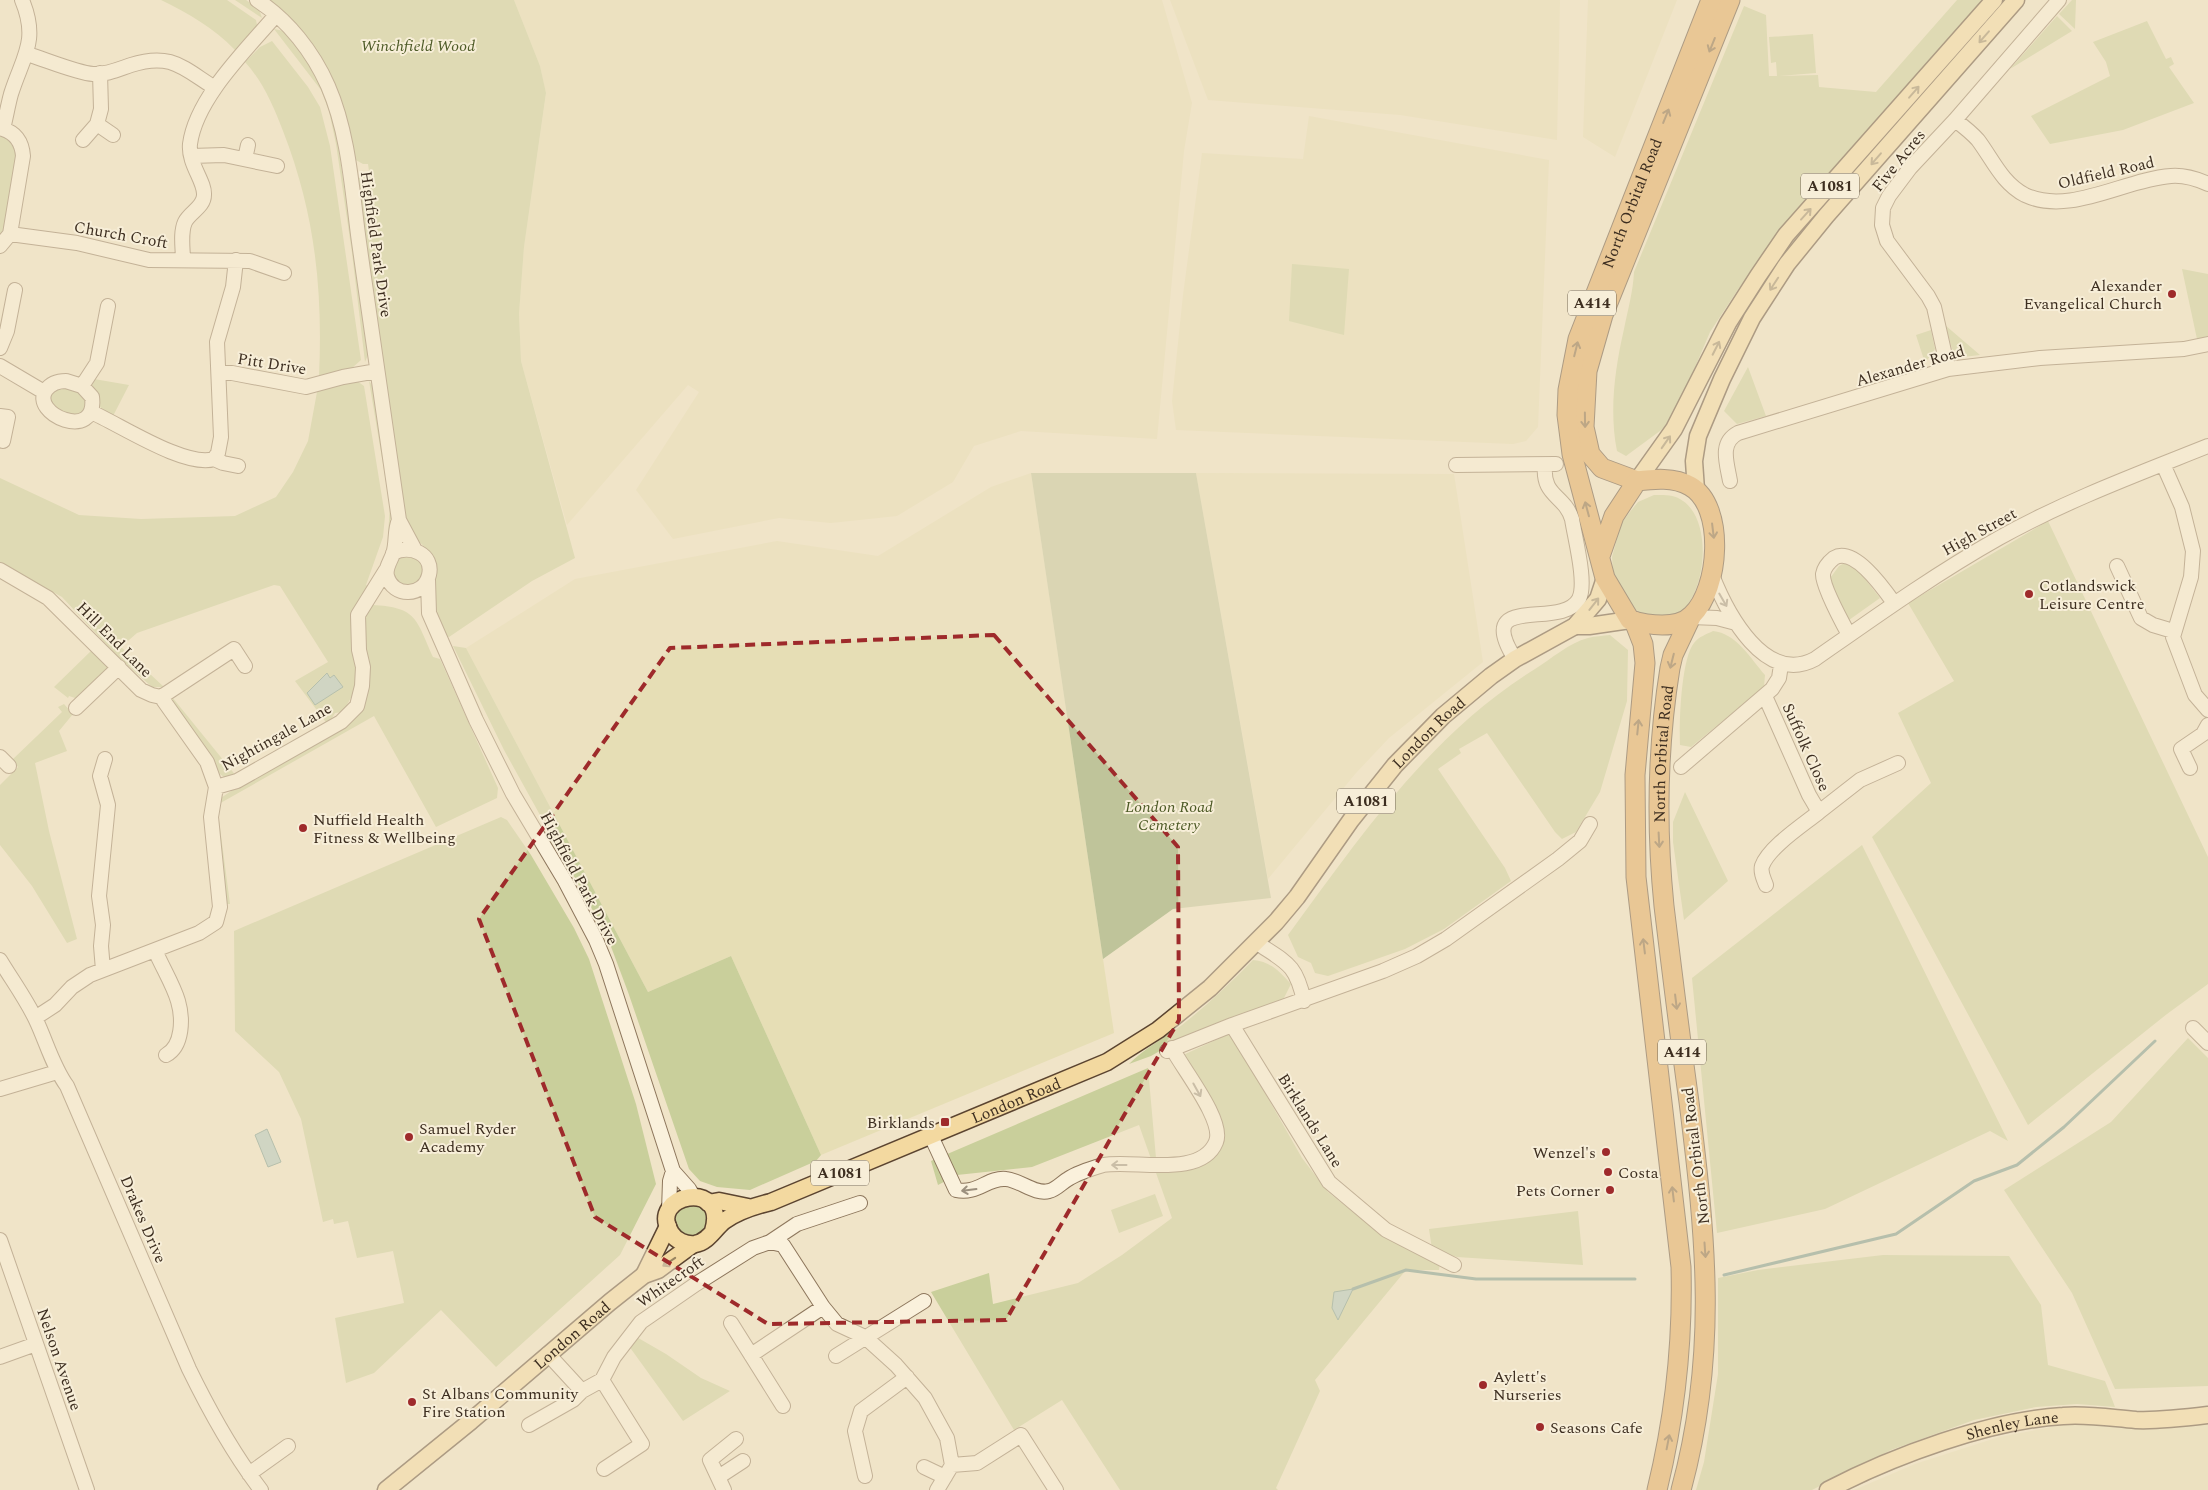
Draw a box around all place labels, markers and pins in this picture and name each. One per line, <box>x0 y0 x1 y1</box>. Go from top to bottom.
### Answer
place label: Alexander Evangelical Church <box>2023 274 2162 316</box>
marker: Alexander Evangelical Church <box>2166 288 2178 300</box>
place label: Cotlandswick Leisure Centre <box>2039 574 2144 616</box>
marker: Cotlandswick Leisure Centre <box>2023 588 2035 600</box>
place label: Nuffield Health Fitness & Wellbeing <box>313 808 456 850</box>
marker: Nuffield Health Fitness & Wellbeing <box>297 822 309 834</box>
place label: Birklands <box>867 1111 935 1135</box>
marker: Birklands <box>939 1116 951 1128</box>
place label: Samuel Ryder Academy <box>419 1117 516 1159</box>
marker: Samuel Ryder Academy <box>403 1131 415 1143</box>
place label: Wenzel's <box>1533 1141 1596 1165</box>
marker: Wenzel's <box>1600 1146 1612 1158</box>
place label: Costa <box>1618 1161 1659 1185</box>
marker: Costa <box>1602 1166 1614 1178</box>
place label: Pets Corner <box>1516 1179 1600 1203</box>
marker: Pets Corner <box>1604 1184 1616 1196</box>
place label: Aylett's Nurseries <box>1493 1365 1562 1407</box>
marker: Aylett's Nurseries <box>1477 1379 1489 1391</box>
place label: St Albans Community Fire Station <box>422 1382 580 1424</box>
marker: St Albans Community Fire Station <box>406 1396 418 1408</box>
place label: Seasons Cafe <box>1550 1416 1643 1440</box>
marker: Seasons Cafe <box>1534 1421 1546 1433</box>

